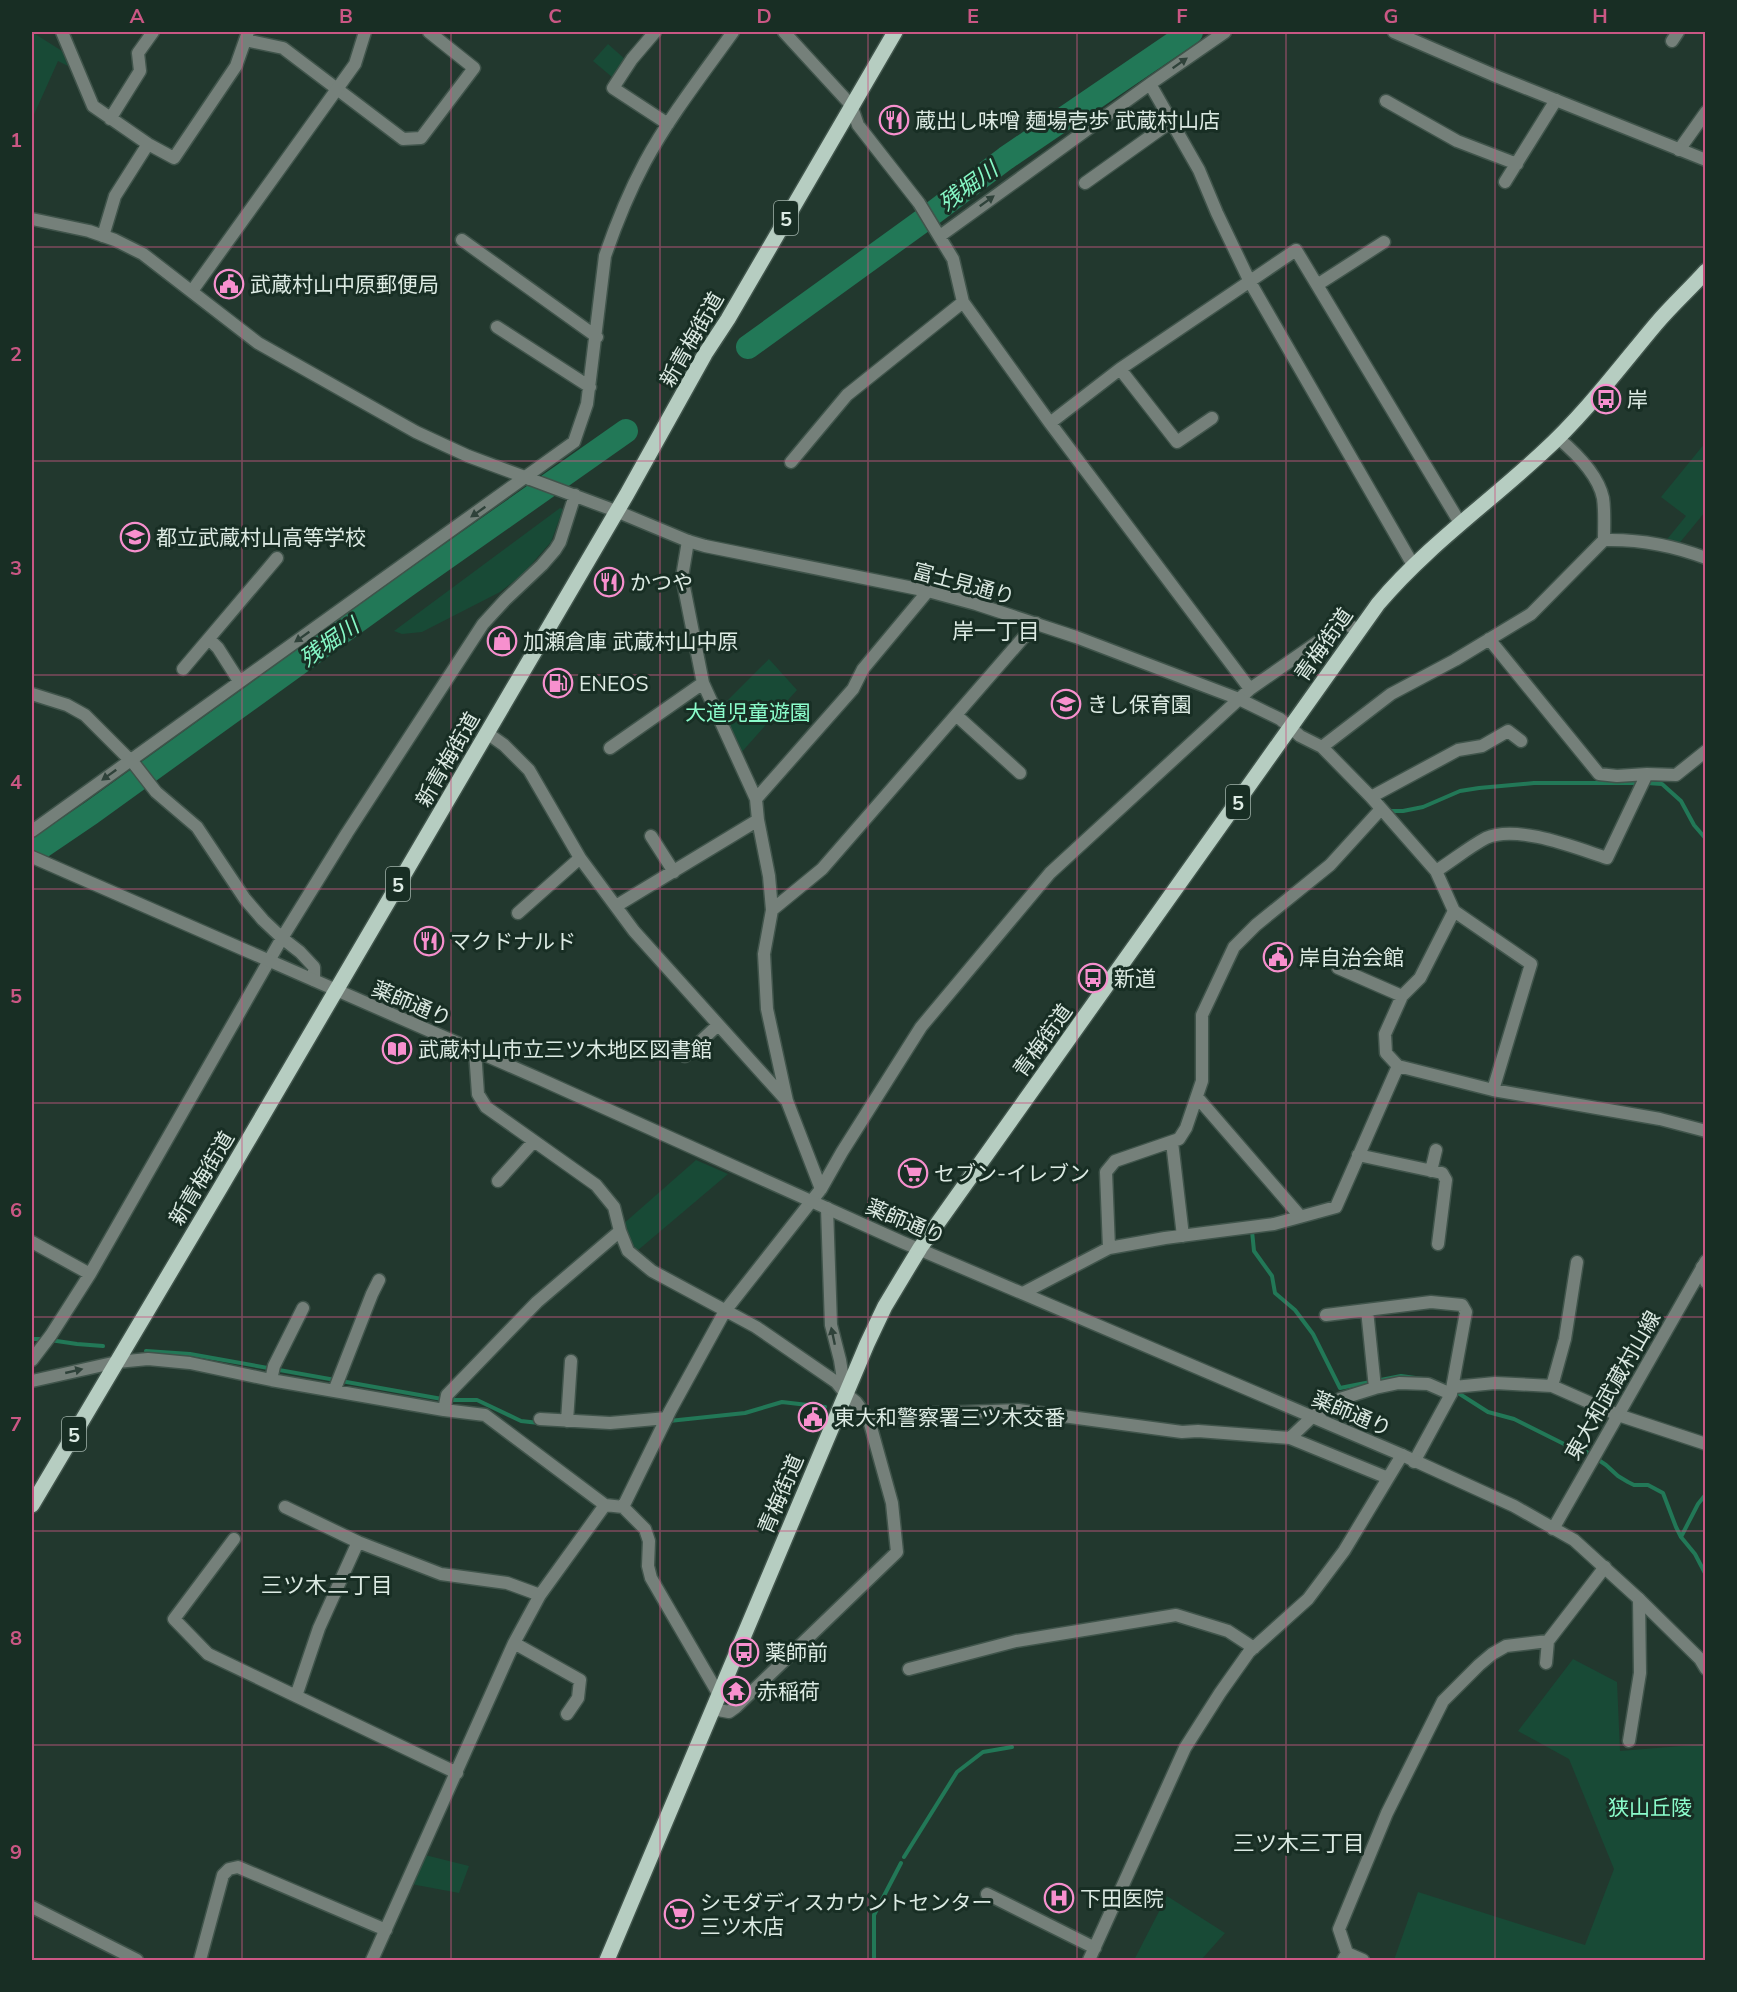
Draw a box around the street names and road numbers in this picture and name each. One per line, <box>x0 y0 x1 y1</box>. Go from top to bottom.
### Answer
road number: 5 <box>774 201 798 235</box>
street label: 新青梅街道 <box>653 287 729 391</box>
street label: 富士見通り <box>910 557 1018 609</box>
street label: 青梅街道 <box>1288 602 1358 686</box>
street label: 新青梅街道 <box>409 707 485 811</box>
road number: 5 <box>1226 785 1250 819</box>
road number: 5 <box>386 867 410 901</box>
street label: 薬師通り <box>368 975 456 1031</box>
street label: 青梅街道 <box>1007 998 1077 1082</box>
street label: 新青梅街道 <box>163 1126 239 1230</box>
street label: 薬師通り <box>862 1193 950 1249</box>
street label: 東大和武蔵村山線 <box>1559 1306 1665 1464</box>
street label: 薬師通り <box>1308 1385 1396 1441</box>
road number: 5 <box>62 1417 86 1451</box>
street label: 青梅街道 <box>752 1450 808 1538</box>

